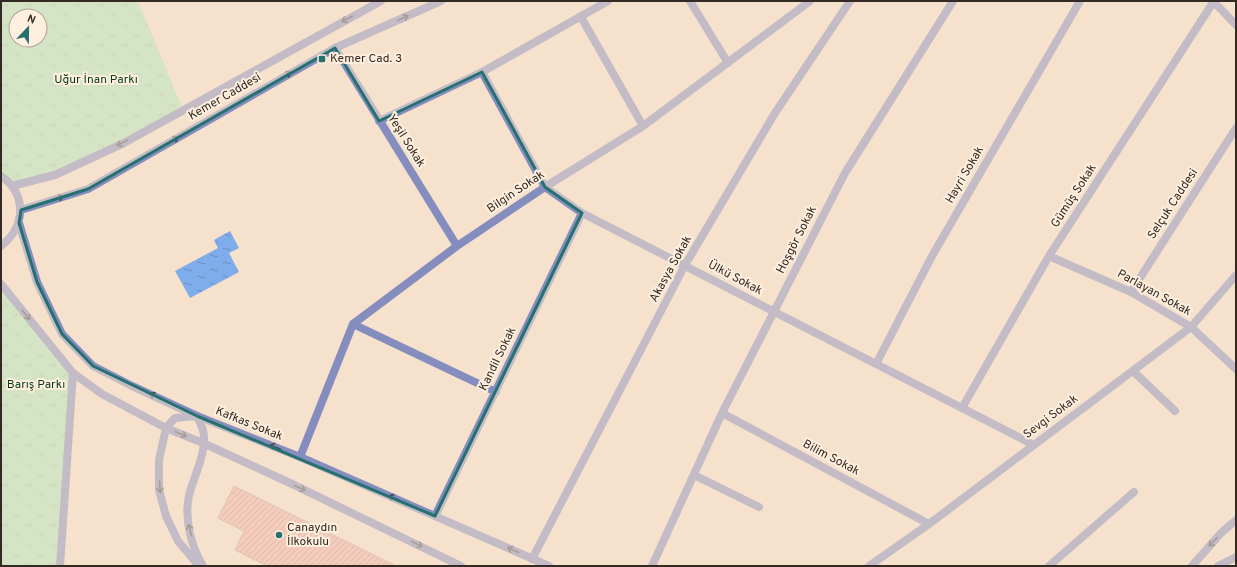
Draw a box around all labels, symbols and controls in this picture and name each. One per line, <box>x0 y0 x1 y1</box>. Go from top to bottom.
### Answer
north arrow <box>8 8 48 48</box>
text: N <box>25 12 38 28</box>
one-way arrow <box>396 14 408 21</box>
one-way arrow <box>341 16 353 24</box>
place label: Kemer Cad. 3 <box>330 51 402 67</box>
marker: Kemer Cad. 3 <box>317 54 327 64</box>
street label: Kemer Caddesi <box>186 70 264 124</box>
one-way arrow <box>280 71 292 79</box>
park label: Uğur İnan Parkı <box>54 72 138 88</box>
street label: Yeşil Sokak <box>383 111 429 171</box>
one-way arrow <box>167 136 179 144</box>
one-way arrow <box>117 140 129 147</box>
street label: Hayri Sokak <box>942 143 988 207</box>
street label: Gümüş Sokak <box>1047 161 1101 231</box>
street label: Selçuk Caddesi <box>1144 166 1202 242</box>
street label: Bilgin Sokak <box>484 167 548 217</box>
one-way arrow <box>51 194 64 201</box>
street label: Hoşgör Sokak <box>773 203 821 277</box>
street label: Akasya Sokak <box>646 233 696 305</box>
street label: Ülkü Sokak <box>705 257 765 299</box>
street label: Parlayan Sokak <box>1114 266 1194 320</box>
one-way arrow <box>21 309 30 320</box>
street label: Kandil Sokak <box>476 324 520 394</box>
park label: Barış Parkı <box>7 377 65 393</box>
street label: Sevgi Sokak <box>1020 391 1082 443</box>
one-way arrow <box>149 392 161 399</box>
street label: Kafkas Sokak <box>213 403 285 445</box>
one-way arrow <box>175 431 187 439</box>
street label: Bilim Sokak <box>800 436 862 480</box>
one-way arrow <box>269 442 281 450</box>
one-way arrow <box>156 480 163 493</box>
one-way arrow <box>293 485 305 492</box>
one-way arrow <box>389 494 401 501</box>
place label: Canaydın İlkokulu <box>287 520 337 550</box>
one-way arrow <box>185 523 193 536</box>
marker: Canaydın İlkokulu <box>274 530 284 540</box>
one-way arrow <box>1209 537 1218 548</box>
one-way arrow <box>410 541 422 548</box>
one-way arrow <box>508 546 520 554</box>

